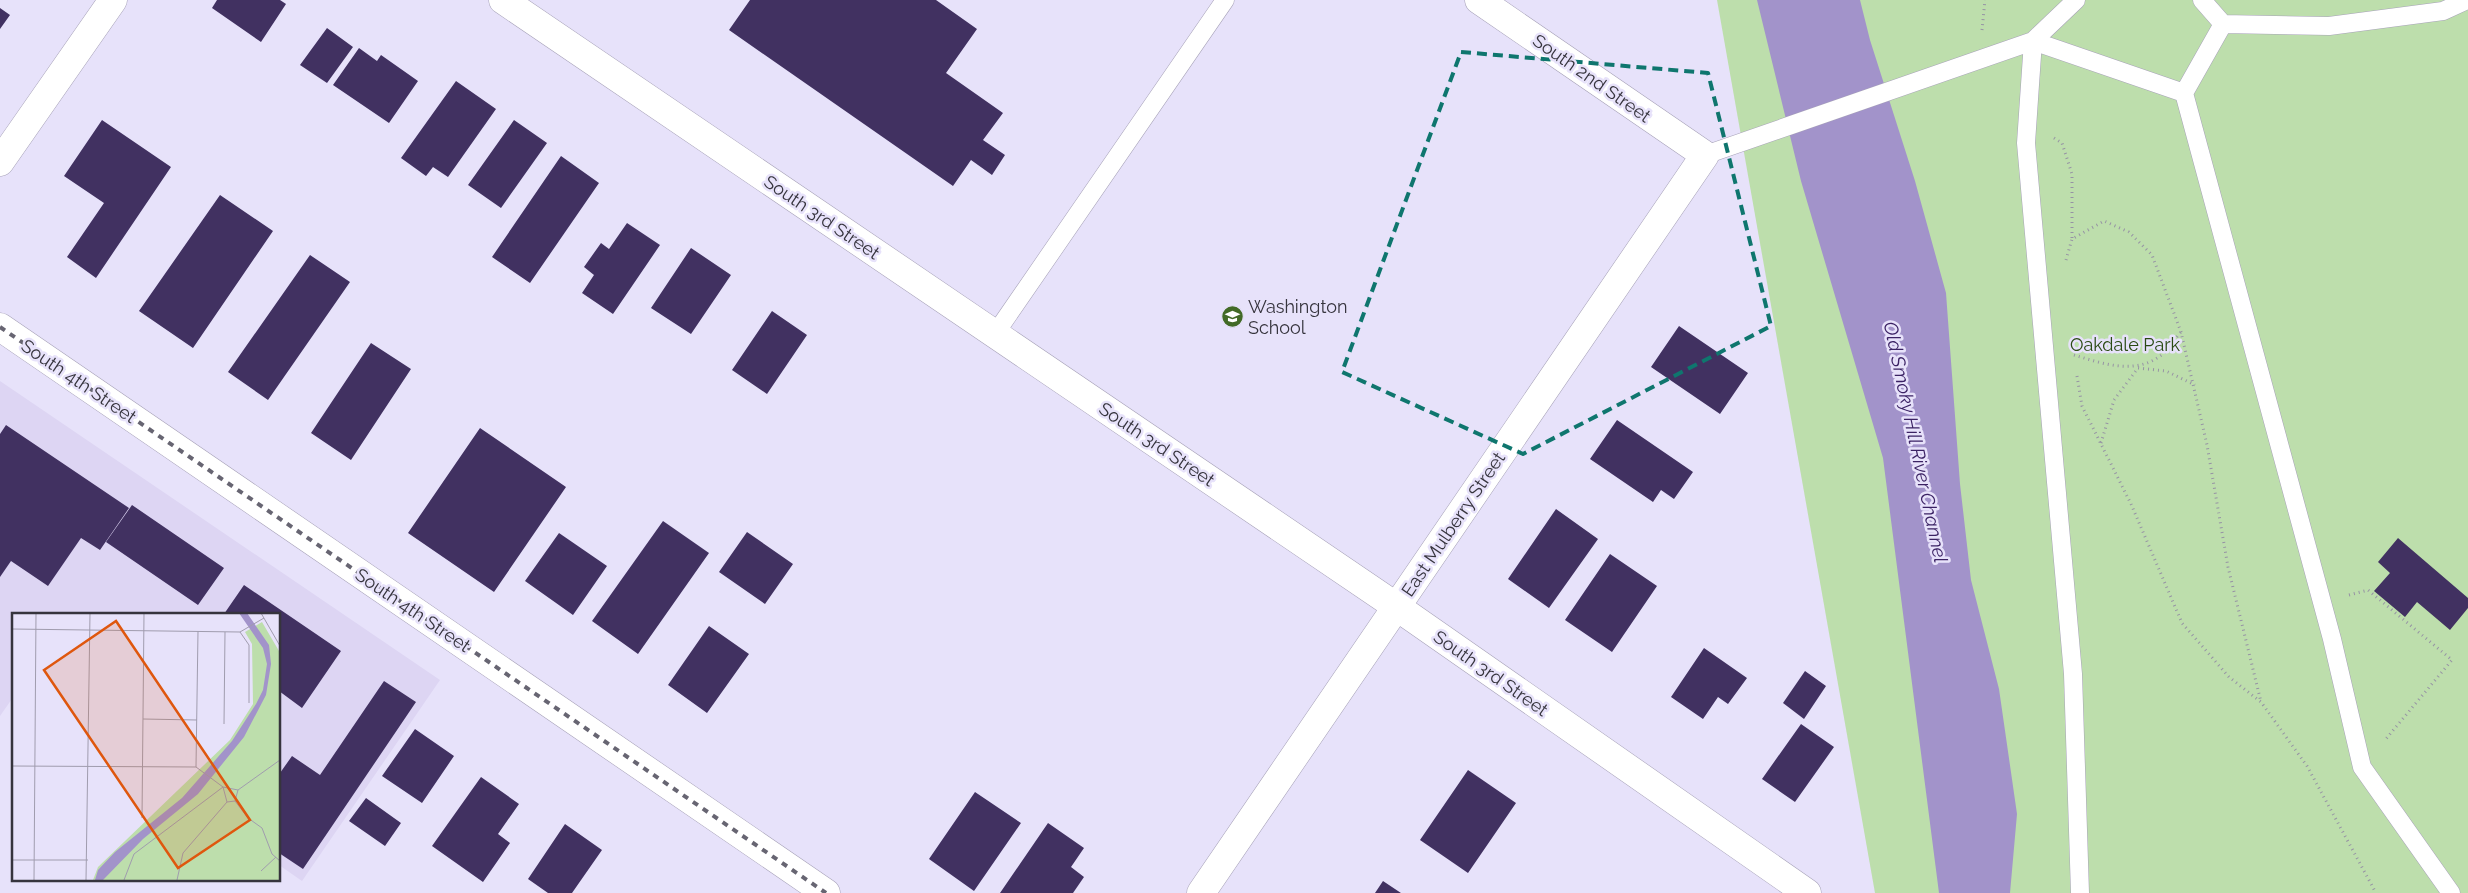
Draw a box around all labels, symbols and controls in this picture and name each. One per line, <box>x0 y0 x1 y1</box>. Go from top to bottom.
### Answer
street label: South 2nd Street <box>1529 30 1655 126</box>
street label: South 3rd Street <box>760 171 884 263</box>
place label: Washington School <box>1248 296 1348 338</box>
school or university icon: Washington School <box>1220 304 1244 328</box>
water label: Old Smoky Hill River Channel <box>1880 319 1952 565</box>
park label: Oakdale Park <box>2070 334 2181 355</box>
street label: South 4th Street <box>17 335 141 427</box>
street label: South 3rd Street <box>1095 398 1219 490</box>
street label: East Mulberry Street <box>1397 448 1509 600</box>
street label: South 4th Street <box>351 564 475 656</box>
inset map <box>12 613 280 880</box>
street label: South 3rd Street <box>1430 626 1552 720</box>

